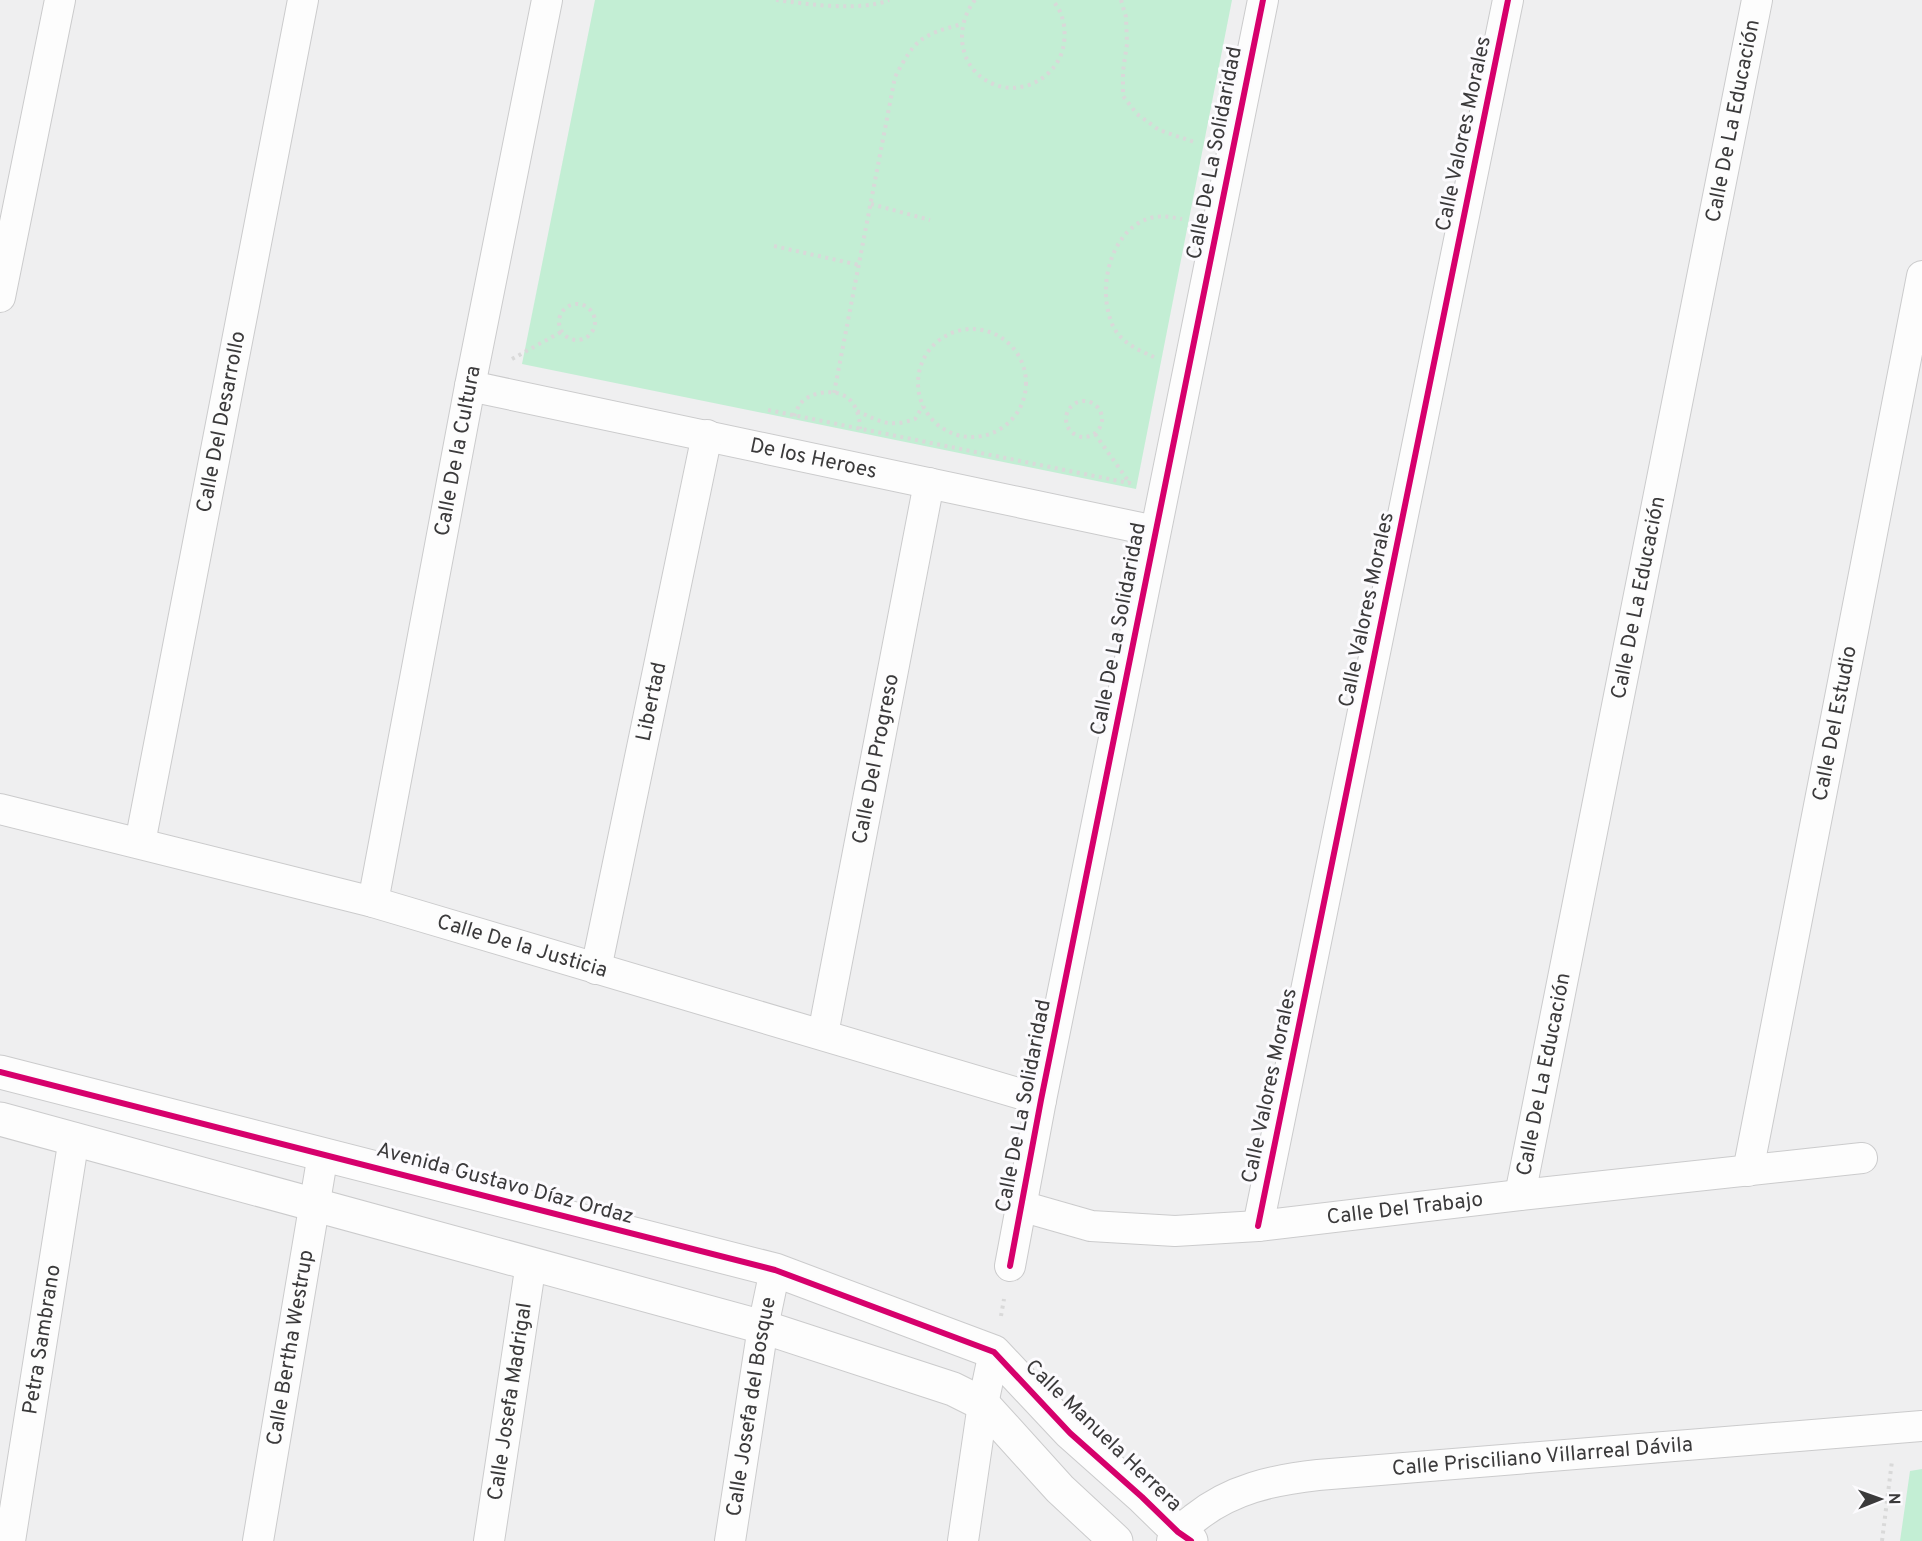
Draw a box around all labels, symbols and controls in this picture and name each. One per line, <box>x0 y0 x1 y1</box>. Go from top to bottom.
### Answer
street label: Calle De La Educación <box>1700 17 1766 225</box>
street label: Calle Valores Morales <box>1430 34 1498 234</box>
street label: Calle De La Solidaridad <box>1181 44 1249 262</box>
street label: Calle Del Desarrollo <box>191 329 252 515</box>
street label: Calle De la Cultura <box>429 363 487 538</box>
street label: De los Heroes <box>747 432 879 485</box>
street label: Calle De La Educación <box>1605 494 1672 702</box>
street label: Calle Valores Morales <box>1333 510 1401 710</box>
street label: Calle De La Solidaridad <box>1085 520 1153 738</box>
street label: Calle Del Estudio <box>1807 643 1863 803</box>
street label: Libertad <box>630 660 673 744</box>
street label: Calle Del Progreso <box>846 672 905 846</box>
street label: Calle De la Justicia <box>434 908 611 984</box>
street label: Calle De La Educación <box>1511 970 1577 1178</box>
street label: Calle Valores Morales <box>1236 986 1304 1186</box>
street label: Calle De La Solidaridad <box>990 997 1058 1215</box>
street label: Avenida Gustavo Díaz Ordaz <box>374 1137 636 1231</box>
street label: Calle Del Trabajo <box>1325 1186 1484 1231</box>
street label: Calle Bertha Westrup <box>261 1248 320 1447</box>
street label: Petra Sambrano <box>17 1263 67 1417</box>
street label: Calle Josefa del Bosque <box>720 1294 782 1518</box>
street label: Calle Josefa Madrigal <box>482 1301 538 1502</box>
street label: Calle Manuela Herrera <box>1019 1354 1187 1518</box>
street label: Calle Prisciliano Villarreal Dávila <box>1391 1431 1694 1482</box>
north arrow <box>1850 1469 1910 1529</box>
text: N <box>1883 1493 1903 1505</box>

